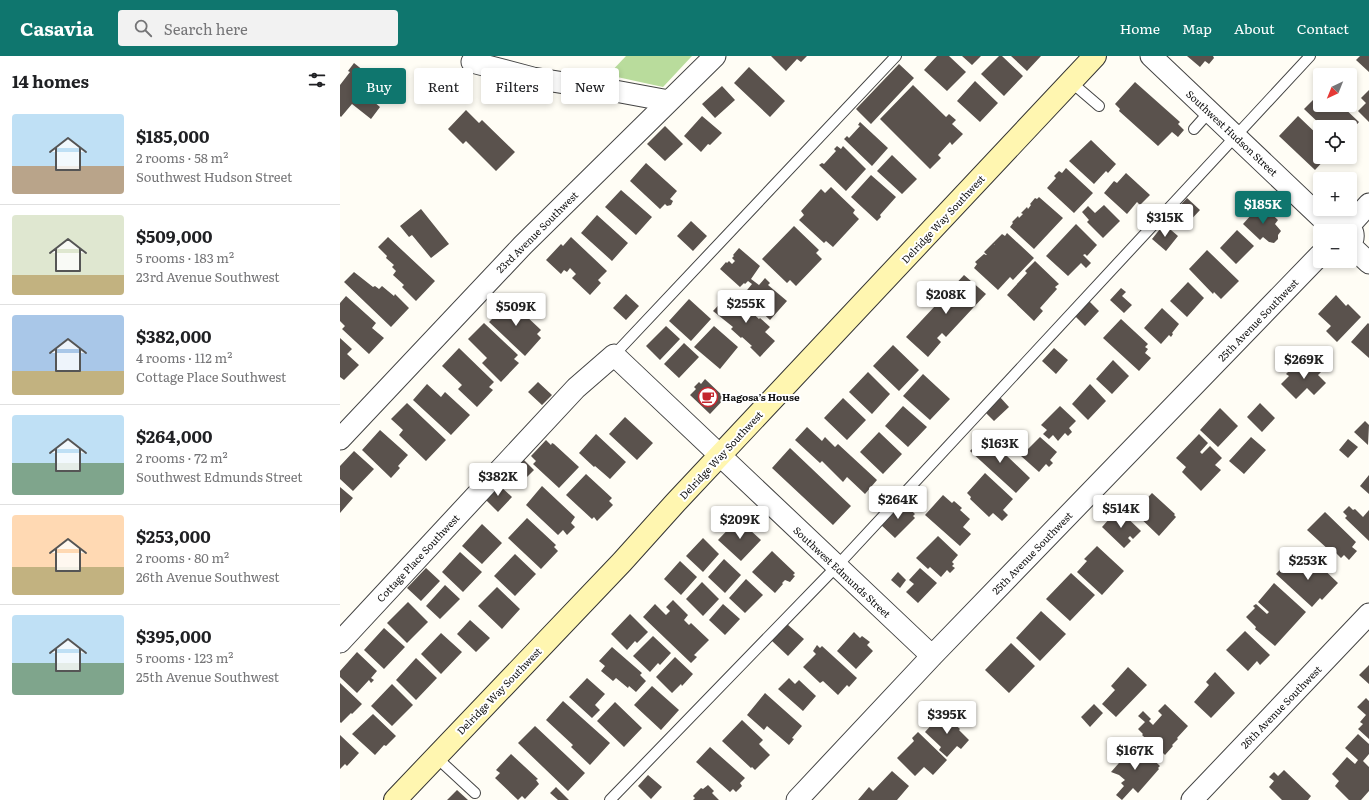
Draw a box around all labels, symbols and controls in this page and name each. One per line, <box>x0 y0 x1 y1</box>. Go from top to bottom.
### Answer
search box <box>118 10 398 46</box>
text: Casavia <box>20 14 94 42</box>
icon: search <box>132 17 154 39</box>
text: Search here <box>164 17 248 40</box>
text: Home <box>1120 18 1160 38</box>
text: Map <box>1182 18 1212 38</box>
text: About <box>1234 18 1275 38</box>
text: Contact <box>1297 18 1349 38</box>
text: 14 homes <box>12 68 89 93</box>
chip: Buy <box>352 68 406 104</box>
chip: Rent <box>414 68 473 104</box>
chip: Filters <box>481 68 553 104</box>
chip: New <box>561 68 619 104</box>
north arrow <box>1313 68 1357 112</box>
map controls <box>1313 68 1357 268</box>
icon: filters <box>306 69 328 91</box>
street label: Southwest Hudson Street <box>1183 86 1281 179</box>
button: locate <box>1313 120 1357 164</box>
text: $185,000 <box>136 123 209 148</box>
icon: home <box>44 130 92 178</box>
text: 2 rooms · 58 m² <box>136 148 228 167</box>
text: Southwest Hudson Street <box>136 167 292 186</box>
street label: Delridge Way Southwest <box>898 171 988 266</box>
button: + <box>1313 172 1357 216</box>
street label: 23rd Avenue Southwest <box>492 187 581 276</box>
pin: $185K <box>1235 191 1291 225</box>
text: $185K <box>1244 194 1282 213</box>
pin: $315K <box>1137 204 1193 238</box>
text: $315K <box>1146 207 1184 226</box>
text: $509,000 <box>136 223 212 248</box>
button: − <box>1313 224 1357 268</box>
icon: home <box>44 231 92 279</box>
text: 5 rooms · 183 m² <box>136 248 234 267</box>
text: 23rd Avenue Southwest <box>136 267 280 286</box>
street label: 25th Avenue Southwest <box>1214 275 1301 364</box>
pin: $208K <box>918 281 974 315</box>
text: $208K <box>926 284 966 303</box>
pin: $255K <box>718 290 774 324</box>
pin: $509K <box>488 293 544 327</box>
text: $255K <box>726 293 766 312</box>
text: $509K <box>496 296 536 315</box>
text: $382,000 <box>136 323 212 348</box>
icon: home <box>44 331 92 379</box>
pin: $269K <box>1276 346 1332 380</box>
text: 4 rooms · 112 m² <box>136 348 232 367</box>
text: $269K <box>1284 349 1324 368</box>
text: Cottage Place Southwest <box>136 367 286 386</box>
cafe icon: Hagosa’s House <box>697 386 719 408</box>
place label: Hagosa’s House <box>722 389 800 404</box>
street label: Delridge Way Southwest <box>676 407 766 502</box>
text: $264,000 <box>136 423 212 448</box>
pin: $163K <box>972 430 1028 464</box>
icon: home <box>44 431 92 479</box>
text: $163K <box>981 433 1019 452</box>
text: 2 rooms · 72 m² <box>136 448 228 467</box>
pin: $382K <box>470 463 526 497</box>
text: $382K <box>478 466 518 485</box>
text: Southwest Edmunds Street <box>136 467 303 486</box>
pin: $264K <box>870 486 926 520</box>
text: $264K <box>878 489 918 508</box>
pin: $514K <box>1093 495 1149 529</box>
text: $514K <box>1102 498 1140 517</box>
pin: $209K <box>712 506 768 540</box>
street label: 25th Avenue Southwest <box>988 508 1075 597</box>
text: $209K <box>720 509 760 528</box>
street label: Cottage Place Southwest <box>373 510 463 605</box>
street label: Southwest Edmunds Street <box>790 522 894 621</box>
text: $253,000 <box>136 523 211 548</box>
icon: home <box>44 531 92 579</box>
pin: $253K <box>1280 547 1336 581</box>
text: 2 rooms · 80 m² <box>136 548 229 567</box>
text: $253K <box>1288 550 1328 569</box>
text: 26th Avenue Southwest <box>136 567 279 586</box>
text: $395,000 <box>136 623 211 648</box>
icon: home <box>44 631 92 679</box>
street label: Delridge Way Southwest <box>453 644 544 738</box>
text: 5 rooms · 123 m² <box>136 648 234 667</box>
street label: 26th Avenue Southwest <box>1237 662 1324 752</box>
text: 25th Avenue Southwest <box>136 667 279 686</box>
pin: $395K <box>919 701 975 735</box>
text: $395K <box>927 704 967 723</box>
pin: $167K <box>1107 737 1163 771</box>
text: $167K <box>1116 740 1154 759</box>

